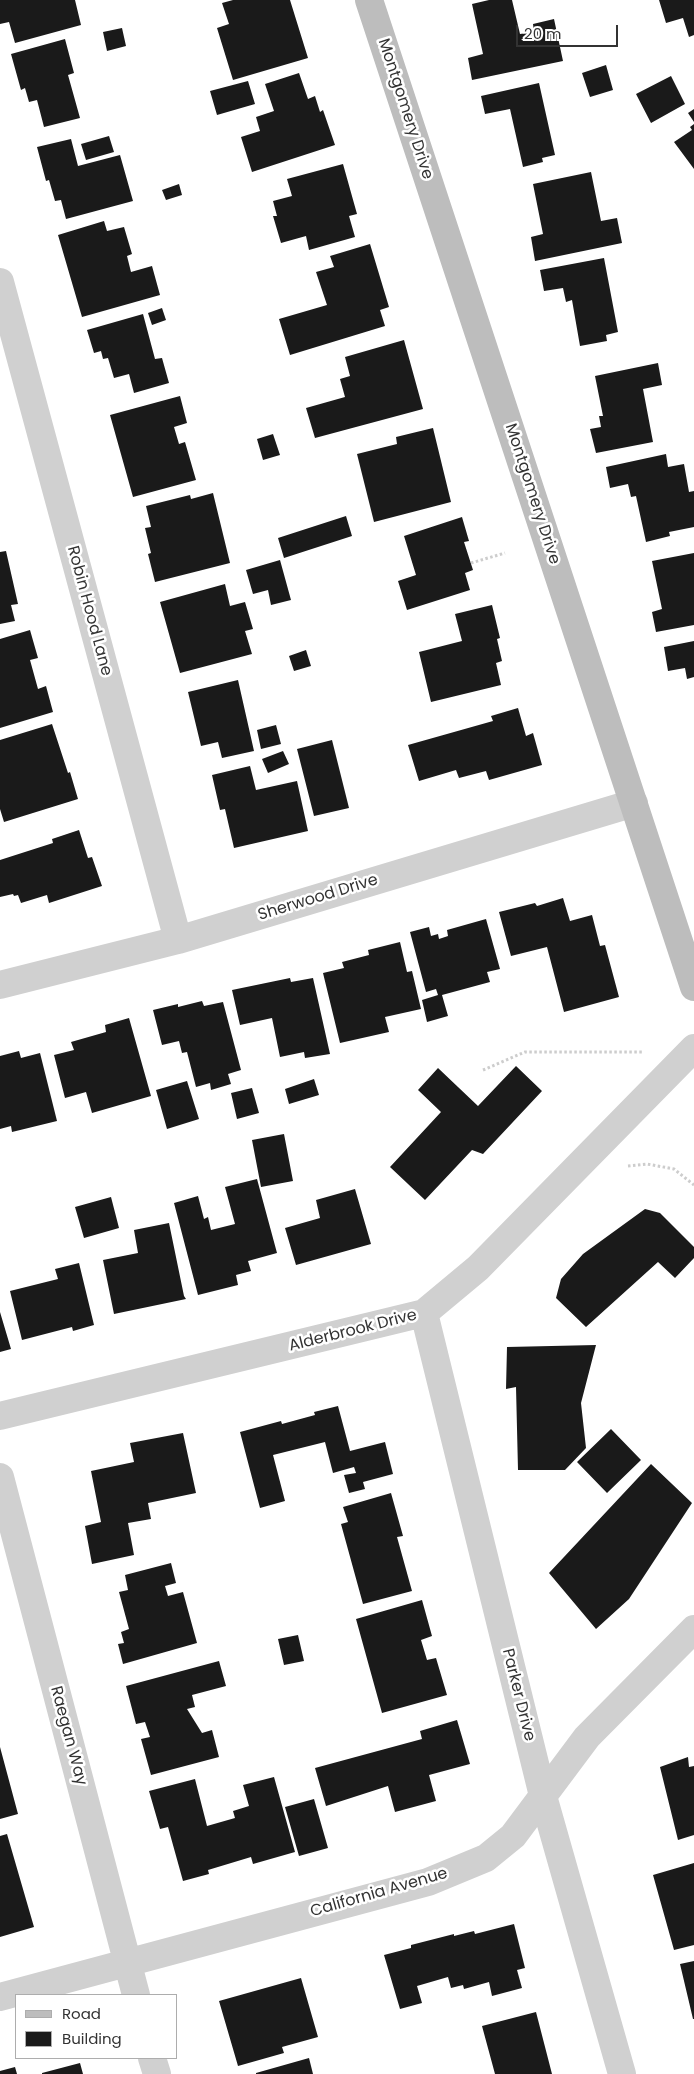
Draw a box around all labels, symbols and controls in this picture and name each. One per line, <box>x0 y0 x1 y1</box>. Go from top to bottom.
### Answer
scale bar <box>519 15 622 47</box>
text: 20 m <box>524 23 562 44</box>
street label: Montgomery Drive <box>373 36 437 182</box>
street label: Montgomery Drive <box>500 421 564 567</box>
street label: Robin Hood Lane <box>62 544 116 678</box>
street label: Sherwood Drive <box>256 871 380 925</box>
street label: Alderbrook Drive <box>287 1306 419 1356</box>
street label: Parker Drive <box>497 1647 539 1743</box>
street label: Raegan Way <box>46 1684 90 1788</box>
street label: California Avenue <box>308 1864 450 1922</box>
legend <box>15 1994 178 2059</box>
text: Road <box>62 2003 101 2024</box>
text: Building <box>62 2028 122 2049</box>

